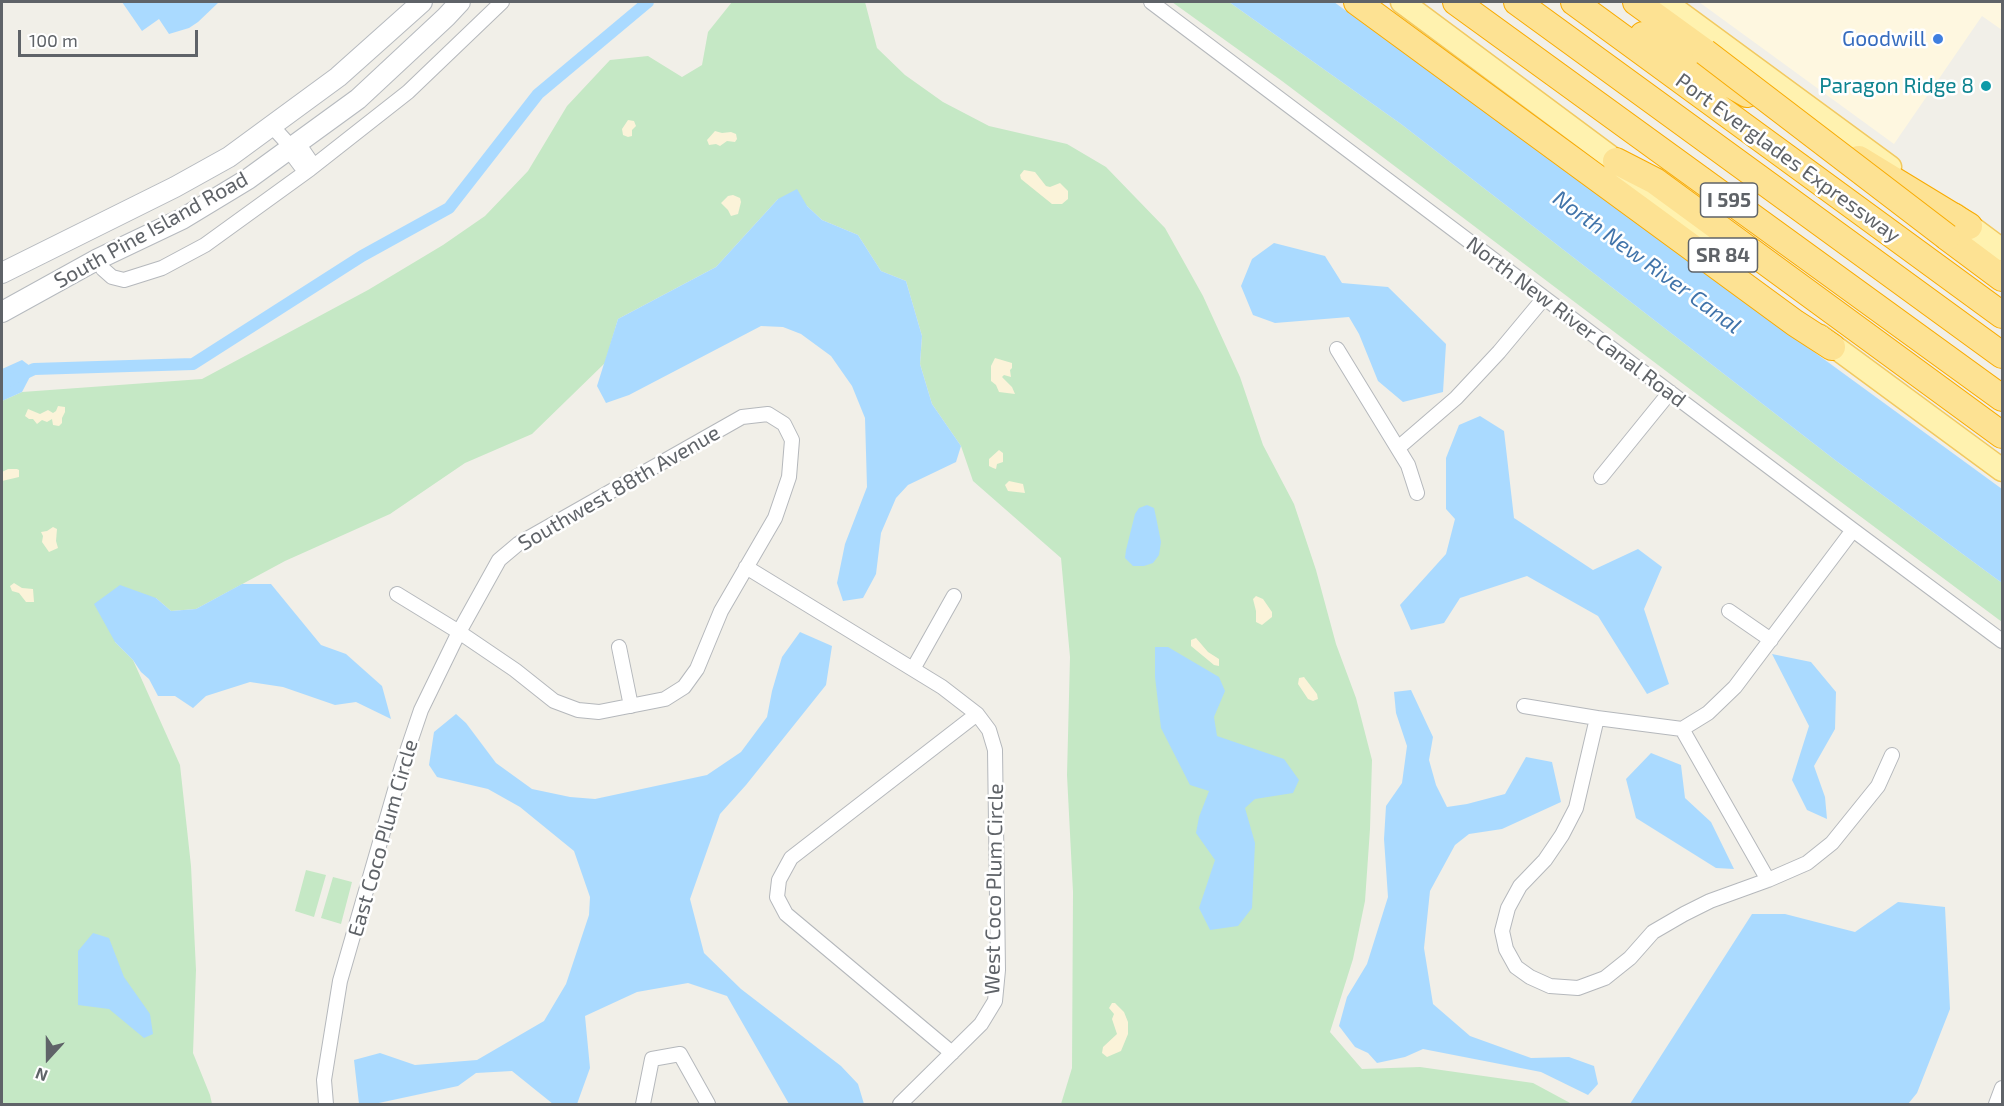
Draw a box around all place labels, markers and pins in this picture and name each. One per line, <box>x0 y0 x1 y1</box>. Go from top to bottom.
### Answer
place label: Goodwill <box>1842 26 1926 52</box>
marker: Goodwill <box>1931 32 1945 46</box>
place label: Paragon Ridge 8 <box>1819 73 1974 99</box>
marker: Paragon Ridge 8 <box>1979 79 1993 93</box>

